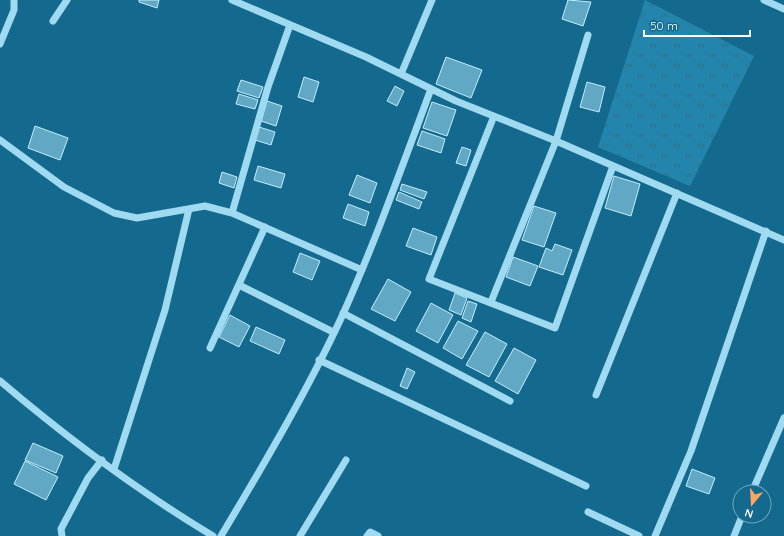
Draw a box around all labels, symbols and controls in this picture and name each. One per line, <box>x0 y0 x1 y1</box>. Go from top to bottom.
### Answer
scale bar <box>644 12 750 38</box>
text: 50 m <box>650 18 678 33</box>
north arrow <box>732 484 772 524</box>
text: N <box>743 506 755 521</box>

